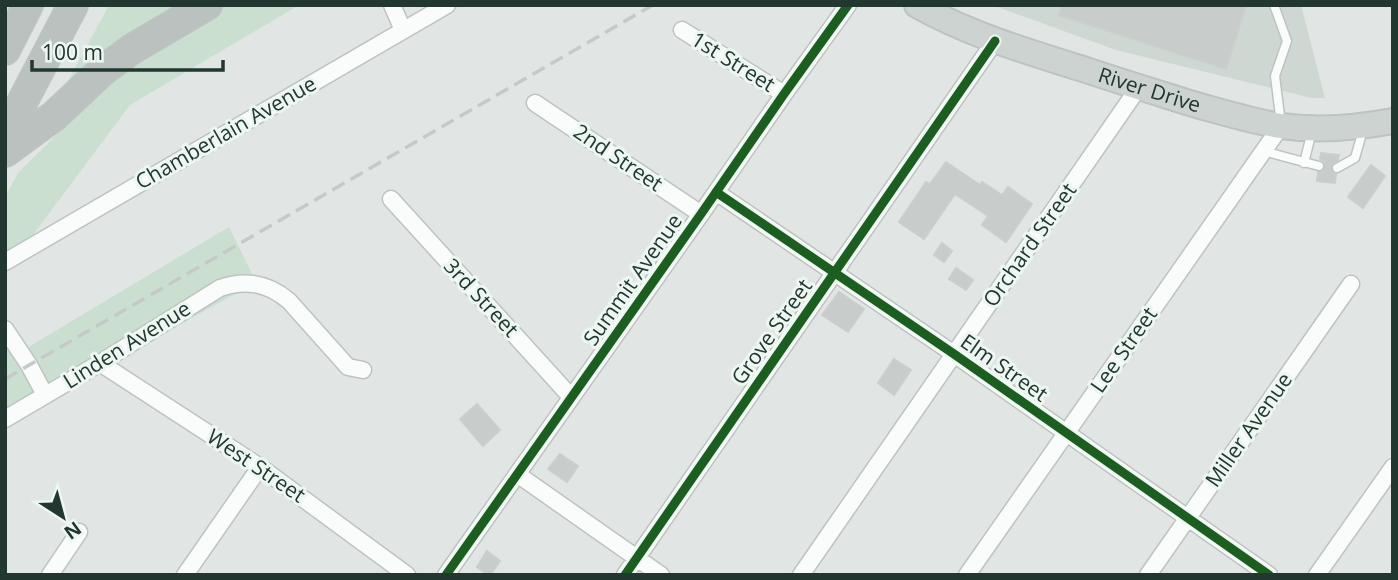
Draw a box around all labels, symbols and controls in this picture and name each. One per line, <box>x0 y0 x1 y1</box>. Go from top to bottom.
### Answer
street label: 1st Street <box>686 24 781 98</box>
scale bar <box>32 28 222 72</box>
text: 100 m <box>42 38 103 66</box>
street label: River Drive <box>1095 60 1204 118</box>
street label: Chamberlain Avenue <box>130 69 321 195</box>
street label: 2nd Street <box>569 117 669 197</box>
street label: Orchard Street <box>976 177 1082 312</box>
street label: Summit Avenue <box>576 208 688 351</box>
street label: 3rd Street <box>438 252 525 343</box>
street label: Grove Street <box>724 273 818 390</box>
street label: Linden Avenue <box>57 294 195 395</box>
street label: Lee Street <box>1083 301 1163 398</box>
street label: Elm Street <box>955 327 1054 407</box>
street label: Miller Avenue <box>1198 367 1298 492</box>
street label: West Street <box>202 422 311 508</box>
north arrow <box>28 482 98 552</box>
text: N <box>59 516 87 546</box>

